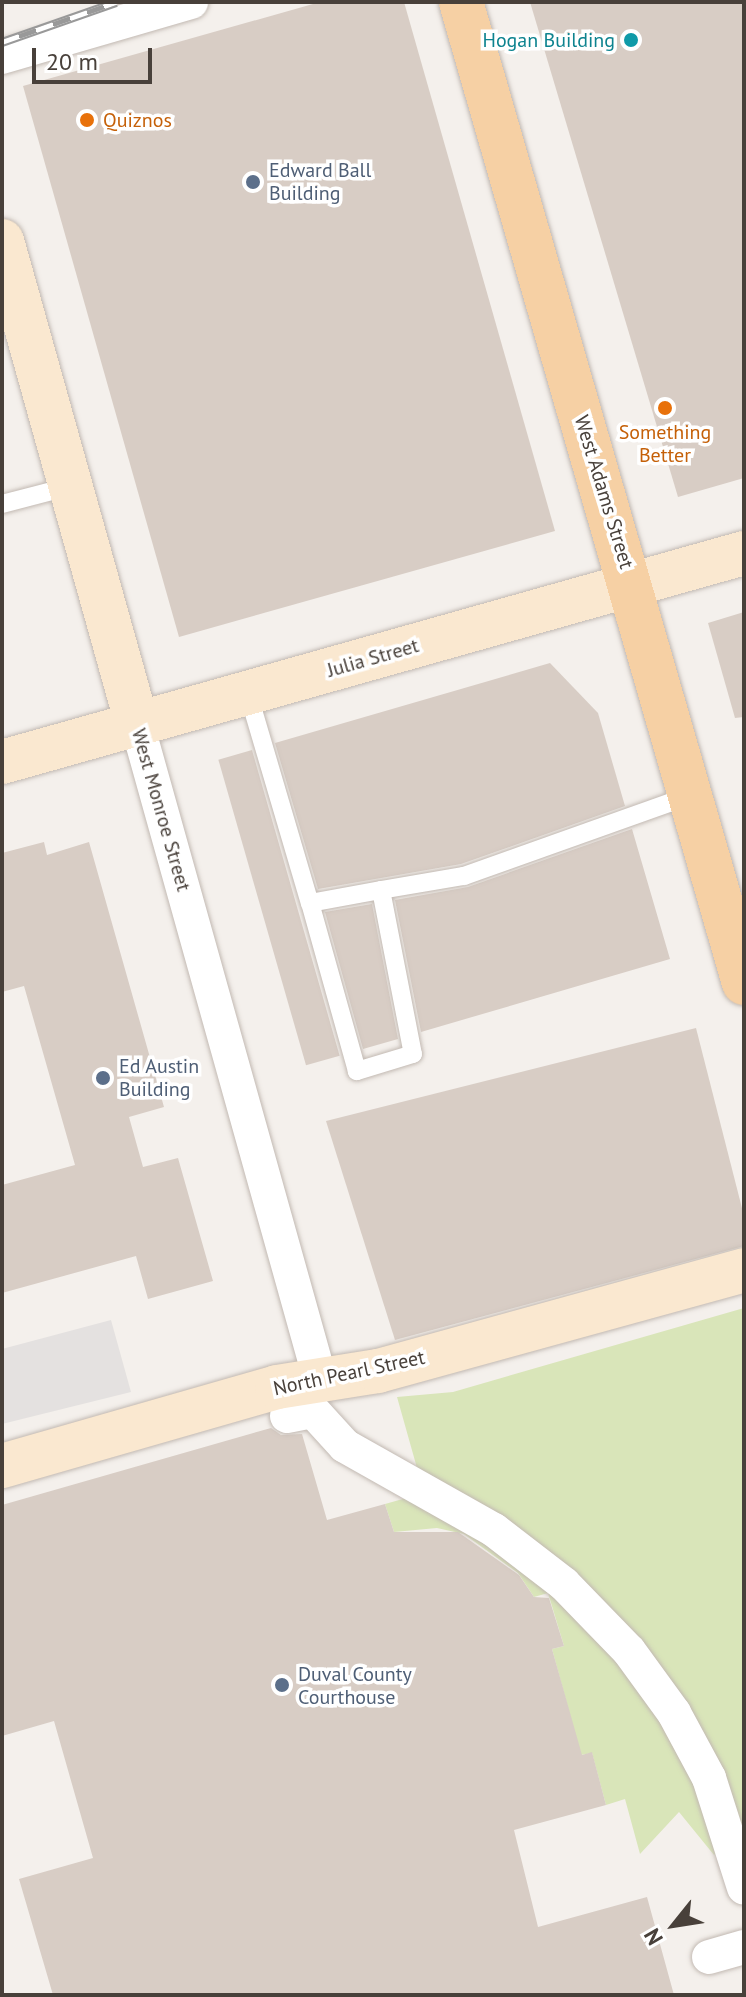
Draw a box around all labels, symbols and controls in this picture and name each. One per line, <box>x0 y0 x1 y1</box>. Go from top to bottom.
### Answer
place label: Hogan Building <box>482 28 615 52</box>
marker: Hogan Building <box>622 31 640 49</box>
scale bar <box>36 32 156 82</box>
text: 20 m <box>46 46 98 77</box>
place label: Quiznos <box>103 108 172 132</box>
marker: Quiznos <box>78 111 96 129</box>
place label: Edward Ball Building <box>269 158 371 205</box>
marker: Edward Ball Building <box>244 173 262 191</box>
marker: Something Better <box>656 399 674 417</box>
street label: West Adams Street <box>569 412 639 572</box>
place label: Something Better <box>619 420 711 467</box>
street label: Julia Street <box>324 633 422 683</box>
street label: West Monroe Street <box>126 726 196 894</box>
place label: Ed Austin Building <box>119 1054 200 1101</box>
marker: Ed Austin Building <box>94 1069 112 1087</box>
street label: North Pearl Street <box>271 1345 427 1401</box>
place label: Duval County Courthouse <box>298 1662 412 1709</box>
marker: Duval County Courthouse <box>273 1676 291 1694</box>
north arrow <box>634 1885 714 1965</box>
text: N <box>637 1924 669 1950</box>

